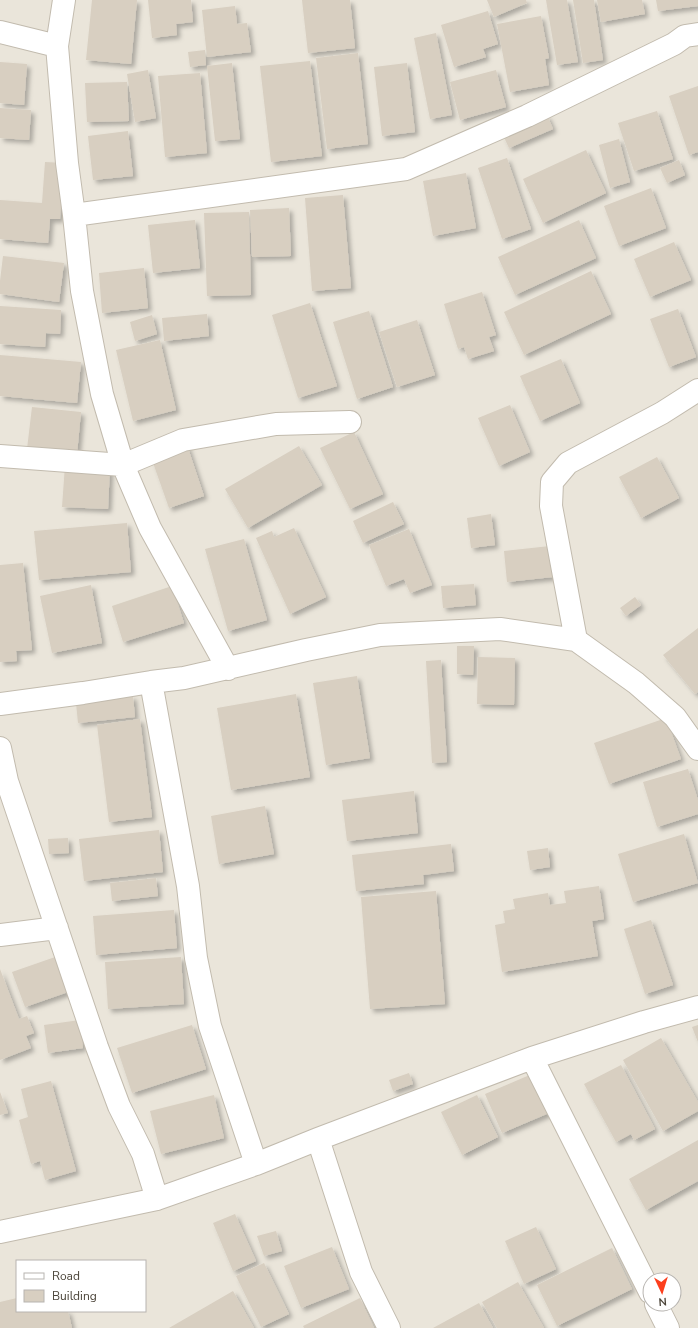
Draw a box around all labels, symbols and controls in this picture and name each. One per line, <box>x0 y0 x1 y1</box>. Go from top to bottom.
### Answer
legend <box>16 1260 146 1312</box>
text: Road <box>52 1268 80 1284</box>
north arrow <box>642 1272 682 1312</box>
text: Building <box>52 1288 97 1304</box>
text: N <box>658 1294 667 1309</box>

